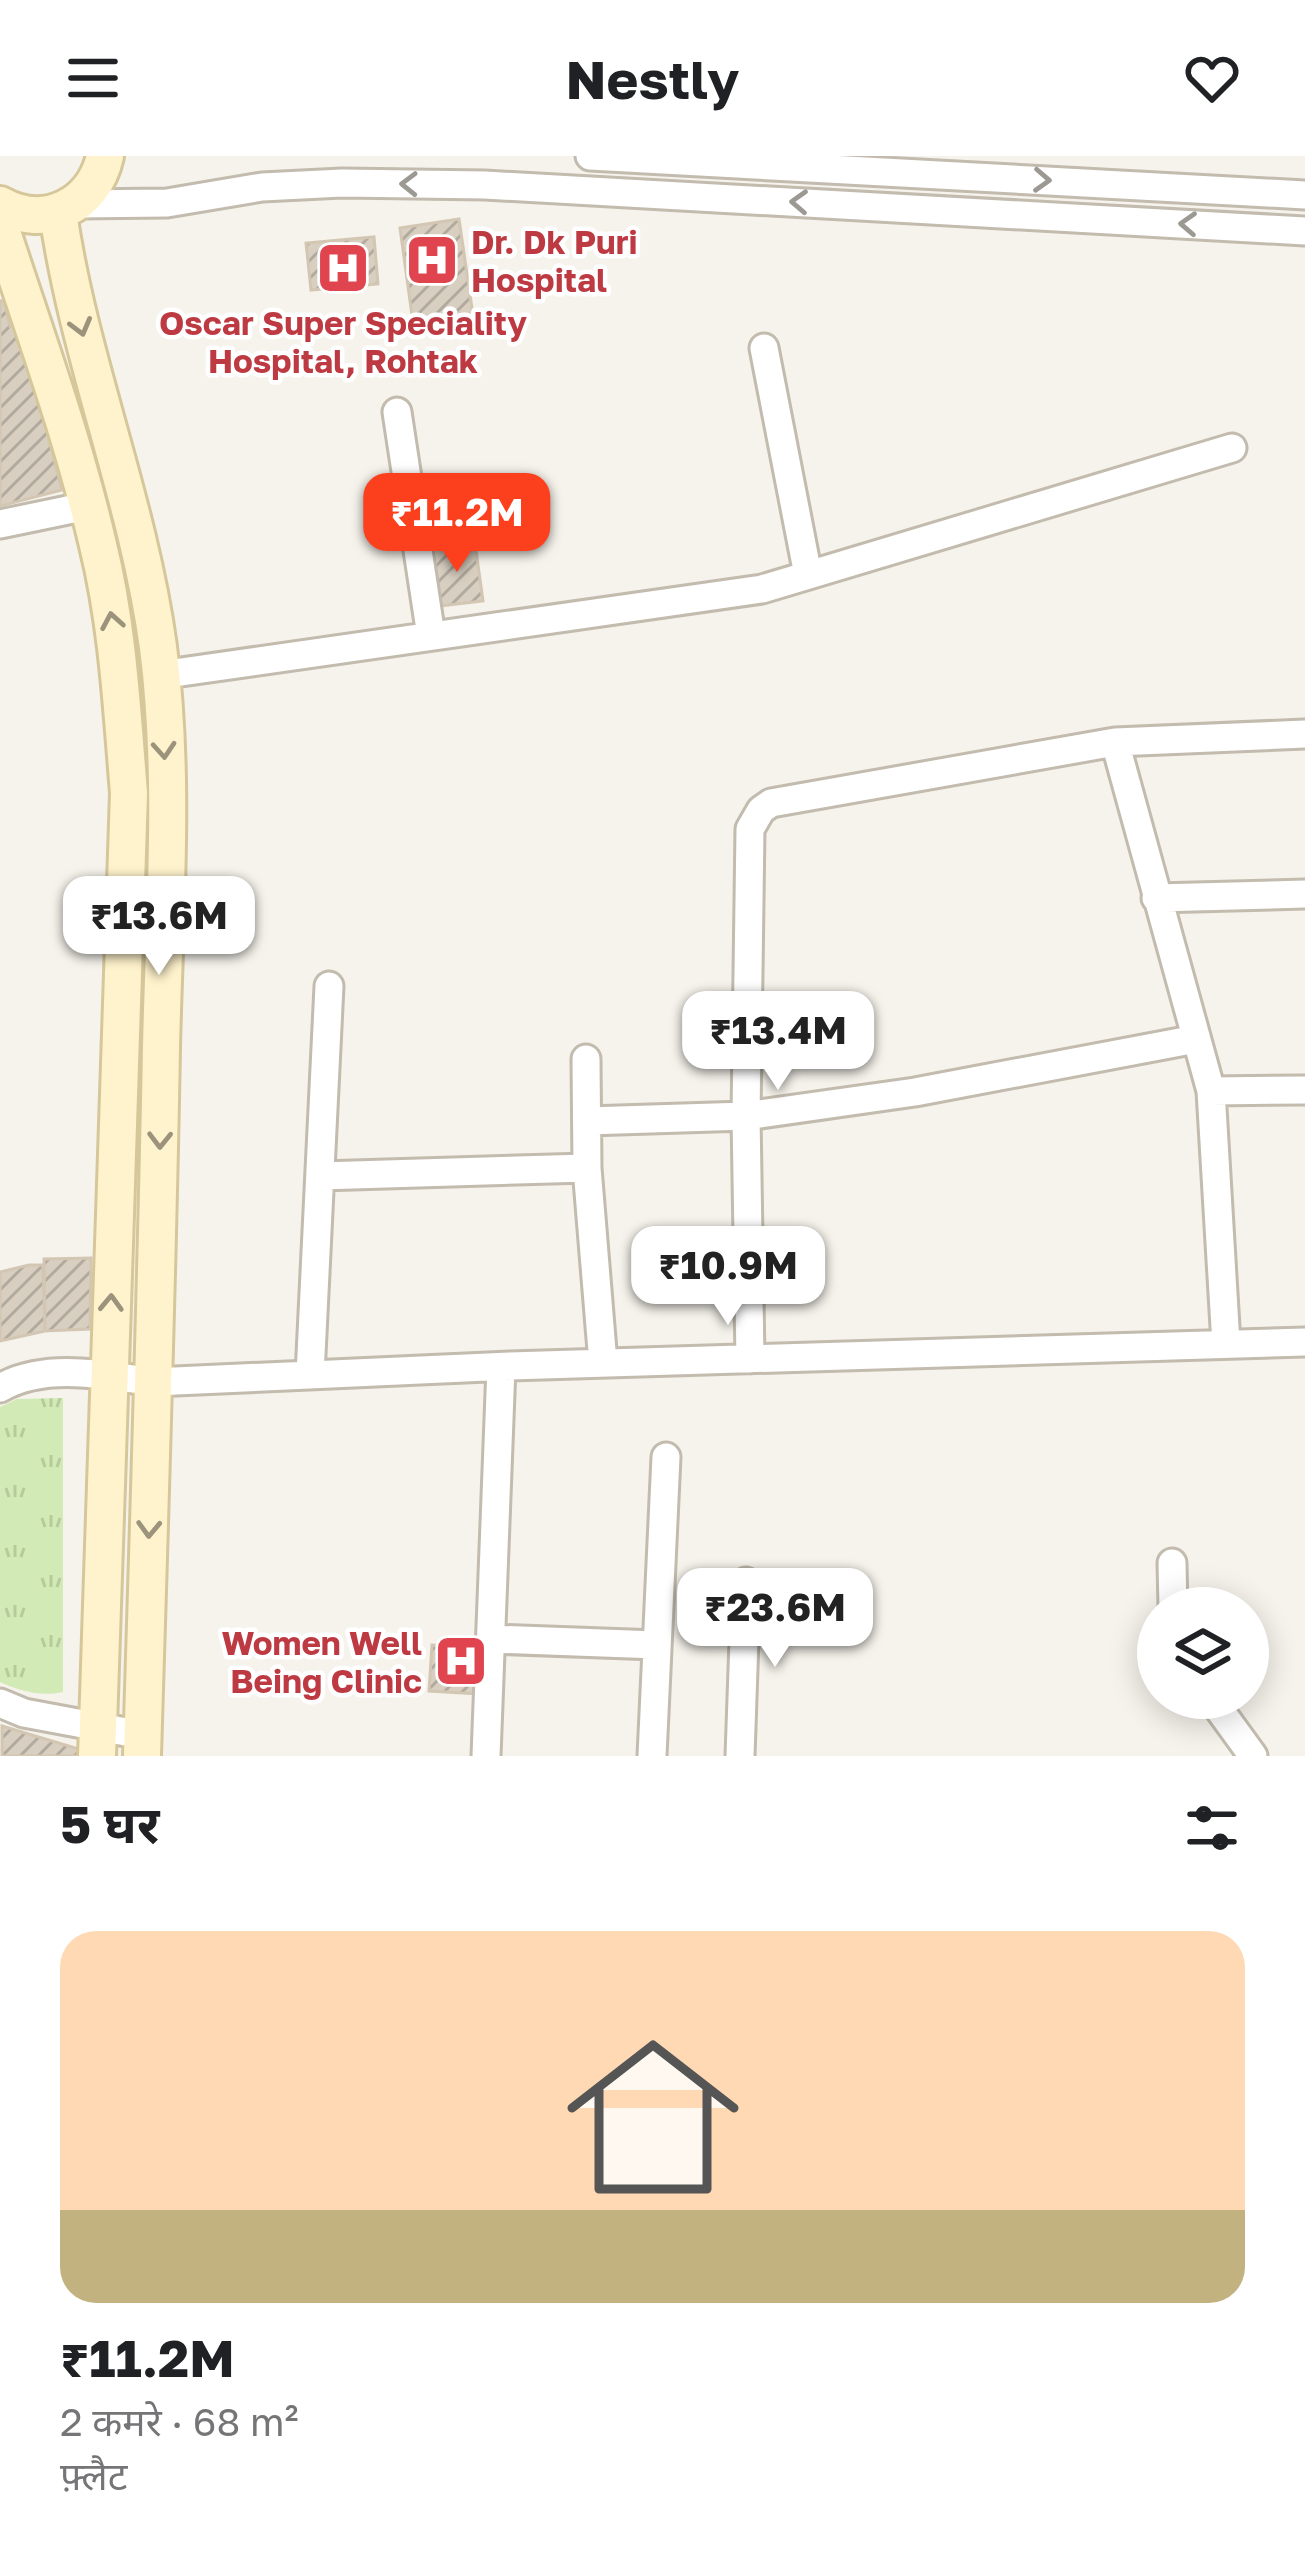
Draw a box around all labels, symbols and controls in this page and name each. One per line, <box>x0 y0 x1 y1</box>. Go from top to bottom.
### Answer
icon: menu <box>60 45 126 111</box>
icon: heart <box>1179 45 1245 111</box>
text: Nestly <box>566 46 739 111</box>
one-way arrow <box>1033 167 1052 193</box>
one-way arrow <box>399 171 417 197</box>
one-way arrow <box>789 190 808 216</box>
one-way arrow <box>1178 211 1197 237</box>
place label: Dr. Dk Puri Hospital <box>471 222 638 299</box>
hospital icon: Dr. Dk Puri Hospital <box>404 232 460 288</box>
hospital icon: Oscar Super Speciality Hospital, Rohtak <box>315 240 371 296</box>
place label: Oscar Super Speciality Hospital, Rohtak <box>159 303 527 380</box>
one-way arrow <box>67 317 92 337</box>
pin: ₹11.2M <box>359 473 555 575</box>
text: ₹11.2M <box>390 488 524 535</box>
one-way arrow <box>100 611 125 631</box>
one-way arrow <box>151 741 177 760</box>
pin: ₹13.6M <box>61 876 257 978</box>
text: ₹13.6M <box>90 891 228 938</box>
pin: ₹13.4M <box>680 991 876 1093</box>
text: ₹13.4M <box>709 1006 847 1053</box>
one-way arrow <box>147 1131 173 1150</box>
pin: ₹10.9M <box>630 1226 826 1328</box>
text: ₹10.9M <box>658 1241 798 1288</box>
one-way arrow <box>98 1293 124 1312</box>
one-way arrow <box>136 1520 162 1539</box>
pin: ₹23.6M <box>677 1568 873 1670</box>
text: ₹23.6M <box>704 1583 846 1630</box>
map controls <box>1137 1587 1269 1719</box>
button: layers <box>1137 1587 1269 1719</box>
place label: Women Well Being Clinic <box>221 1623 422 1700</box>
hospital icon: Women Well Being Clinic <box>433 1633 489 1689</box>
text: 5 घर <box>60 1793 159 1854</box>
icon: filters <box>1179 1795 1245 1861</box>
icon: home <box>545 2009 761 2225</box>
text: ₹11.2M <box>60 2327 235 2388</box>
text: 2 कमरे · 68 m² <box>60 2398 299 2445</box>
text: फ़्लैट <box>60 2452 127 2499</box>

